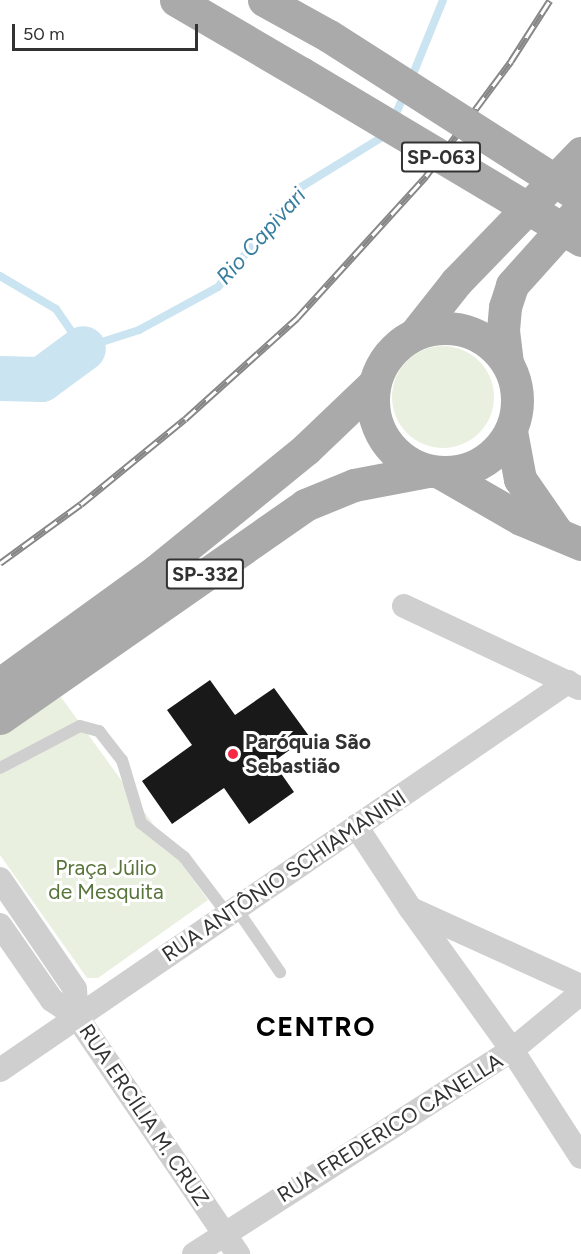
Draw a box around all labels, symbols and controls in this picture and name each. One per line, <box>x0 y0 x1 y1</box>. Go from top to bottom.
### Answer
scale bar <box>15 12 201 50</box>
text: 50 m <box>23 23 65 45</box>
road number: SP-063 <box>400 140 482 174</box>
water label: Rio Capivari <box>211 182 311 290</box>
road number: SP-332 <box>164 557 246 591</box>
place label: Paróquia São Sebastião <box>245 729 371 779</box>
marker: Paróquia São Sebastião <box>226 747 240 761</box>
street label: RUA ANTÔNIO SCHIAMANINI <box>157 785 411 967</box>
park label: Praça Júlio de Mesquita <box>48 855 164 905</box>
district label: CENTRO <box>256 1011 376 1043</box>
street label: RUA ERCÍLIA M. CRUZ <box>74 1019 214 1211</box>
street label: RUA FREDERICO CANELLA <box>273 1048 507 1208</box>

